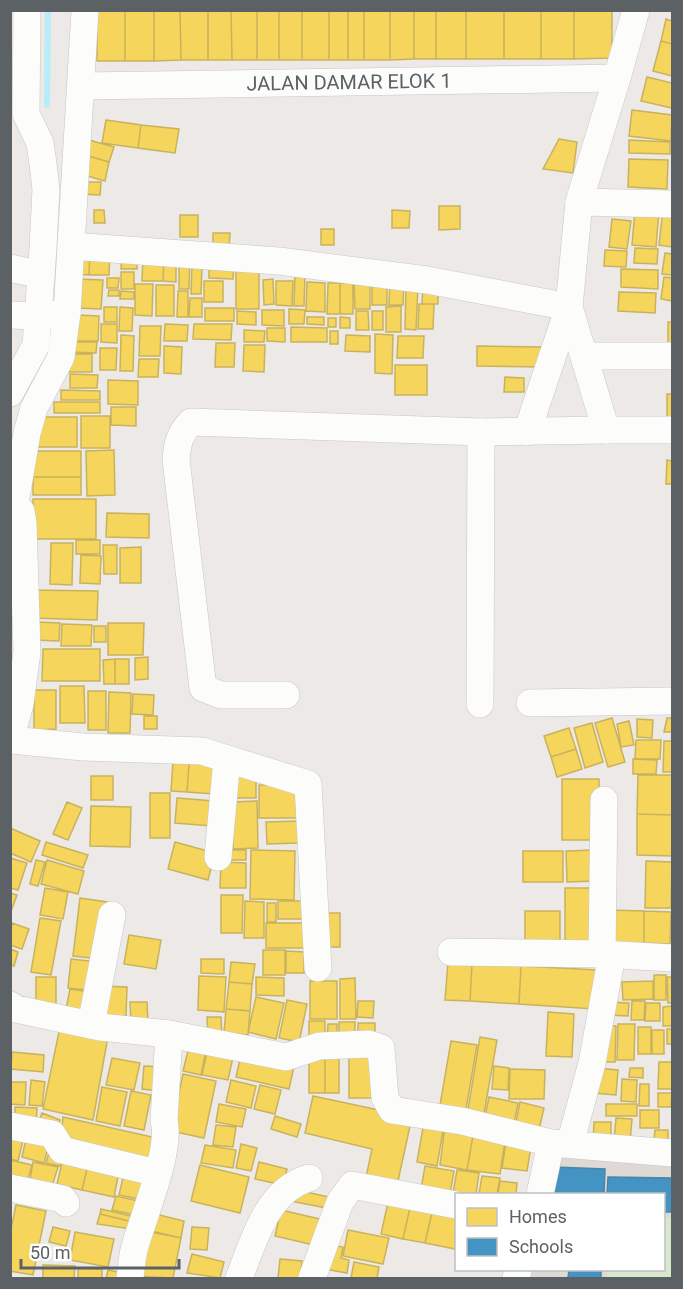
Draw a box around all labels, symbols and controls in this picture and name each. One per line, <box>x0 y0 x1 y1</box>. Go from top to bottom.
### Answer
street label: JALAN DAMAR ELOK 1 <box>246 68 452 96</box>
legend <box>455 1193 665 1271</box>
text: Homes <box>509 1206 567 1227</box>
scale bar <box>21 1232 178 1270</box>
text: Schools <box>509 1236 573 1257</box>
text: 50 m <box>30 1242 70 1263</box>

